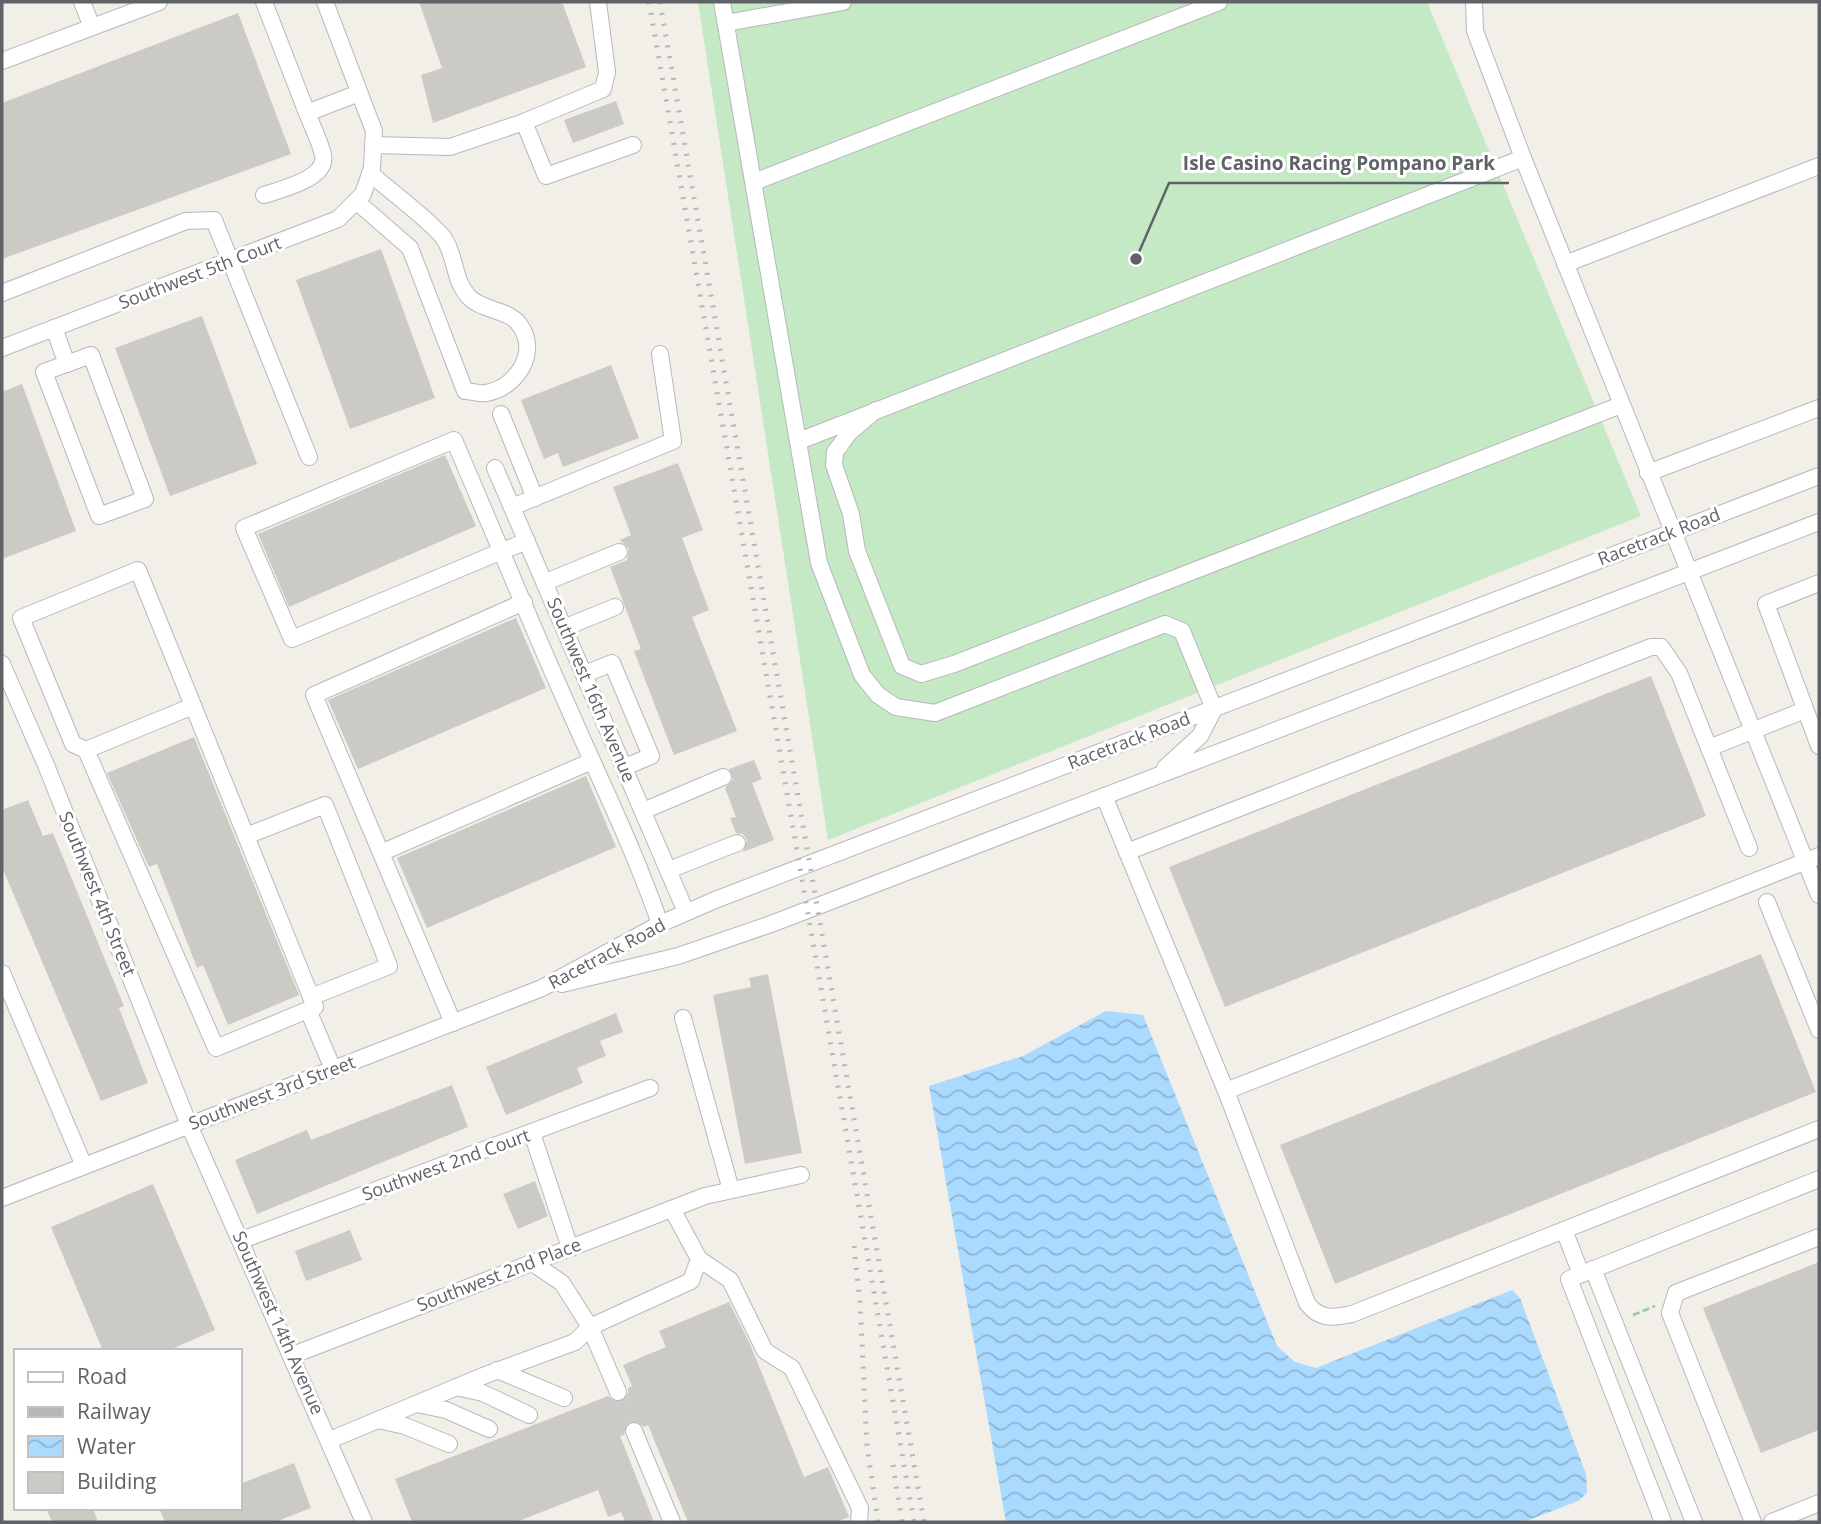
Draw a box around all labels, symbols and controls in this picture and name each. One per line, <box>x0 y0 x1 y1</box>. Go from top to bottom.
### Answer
callout: Isle Casino Racing Pompano Park <box>1169 143 1509 183</box>
text: Isle Casino Racing Pompano Park <box>1183 150 1495 176</box>
street label: Southwest 5th Court <box>115 230 284 314</box>
street label: Racetrack Road <box>1594 502 1723 570</box>
street label: Southwest 16th Avenue <box>542 594 642 786</box>
street label: Racetrack Road <box>1064 706 1193 774</box>
street label: Southwest 4th Street <box>54 808 142 980</box>
street label: Racetrack Road <box>544 912 669 994</box>
street label: Southwest 3rd Street <box>185 1049 358 1135</box>
street label: Southwest 2nd Court <box>358 1123 533 1206</box>
street label: Southwest 14th Avenue <box>228 1227 330 1418</box>
street label: Southwest 2nd Place <box>413 1232 584 1316</box>
legend <box>14 1349 242 1510</box>
text: Road <box>77 1362 127 1390</box>
text: Railway <box>77 1397 151 1425</box>
text: Water <box>77 1432 136 1460</box>
text: Building <box>77 1467 156 1495</box>

